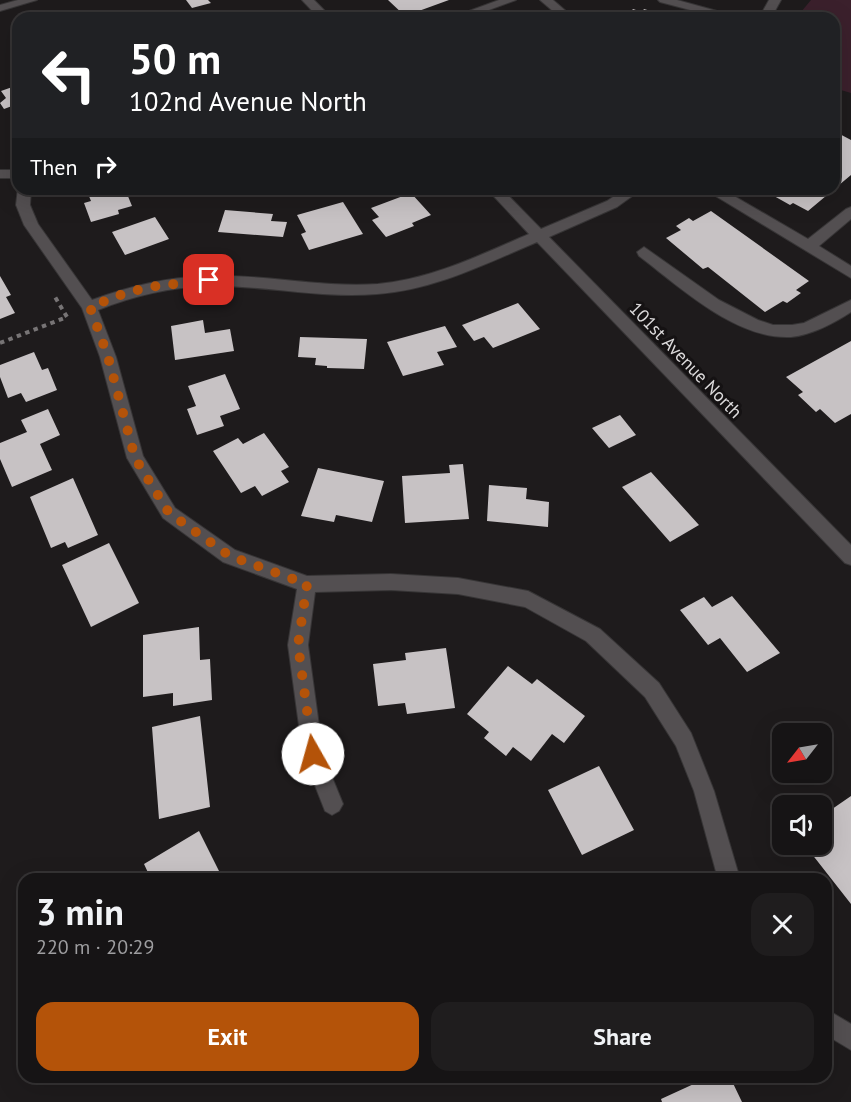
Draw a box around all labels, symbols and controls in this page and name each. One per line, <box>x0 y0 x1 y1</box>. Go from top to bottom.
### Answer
text: 50 m <box>129 31 221 86</box>
icon: left <box>30 36 108 114</box>
text: 102nd Avenue North <box>129 84 367 118</box>
icon: right <box>89 150 122 183</box>
text: Then <box>30 153 77 181</box>
pin <box>183 254 234 305</box>
icon: arrive <box>192 263 225 296</box>
street label: 101st Avenue North <box>625 297 747 423</box>
position arrow <box>281 722 345 786</box>
north arrow <box>772 723 832 783</box>
map controls <box>772 723 832 855</box>
button: sound <box>772 795 832 855</box>
text: 3 min <box>36 888 124 935</box>
button: close <box>751 893 814 956</box>
text: 220 m · 20:29 <box>36 934 154 960</box>
button: Exit <box>36 1002 419 1071</box>
button: Share <box>431 1002 814 1071</box>

